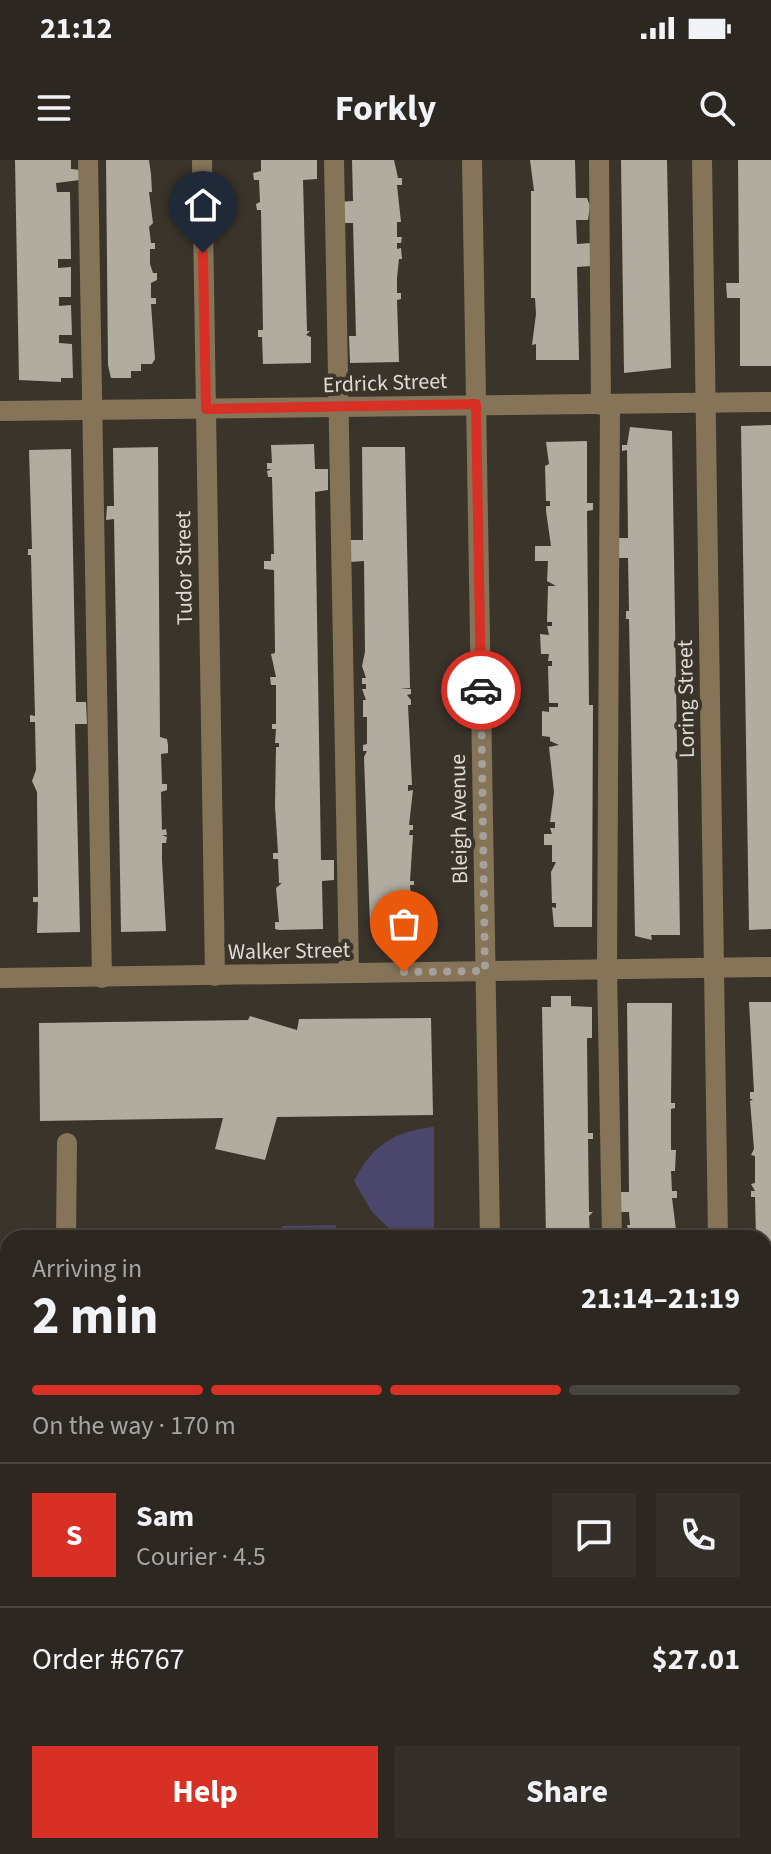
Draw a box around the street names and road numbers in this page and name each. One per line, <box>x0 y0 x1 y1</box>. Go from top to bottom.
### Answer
street label: Erdrick Street <box>322 365 448 401</box>
street label: Tudor Street <box>167 510 201 625</box>
street label: Loring Street <box>669 639 703 758</box>
street label: Bleigh Avenue <box>442 754 476 884</box>
street label: Walker Street <box>228 934 351 968</box>

